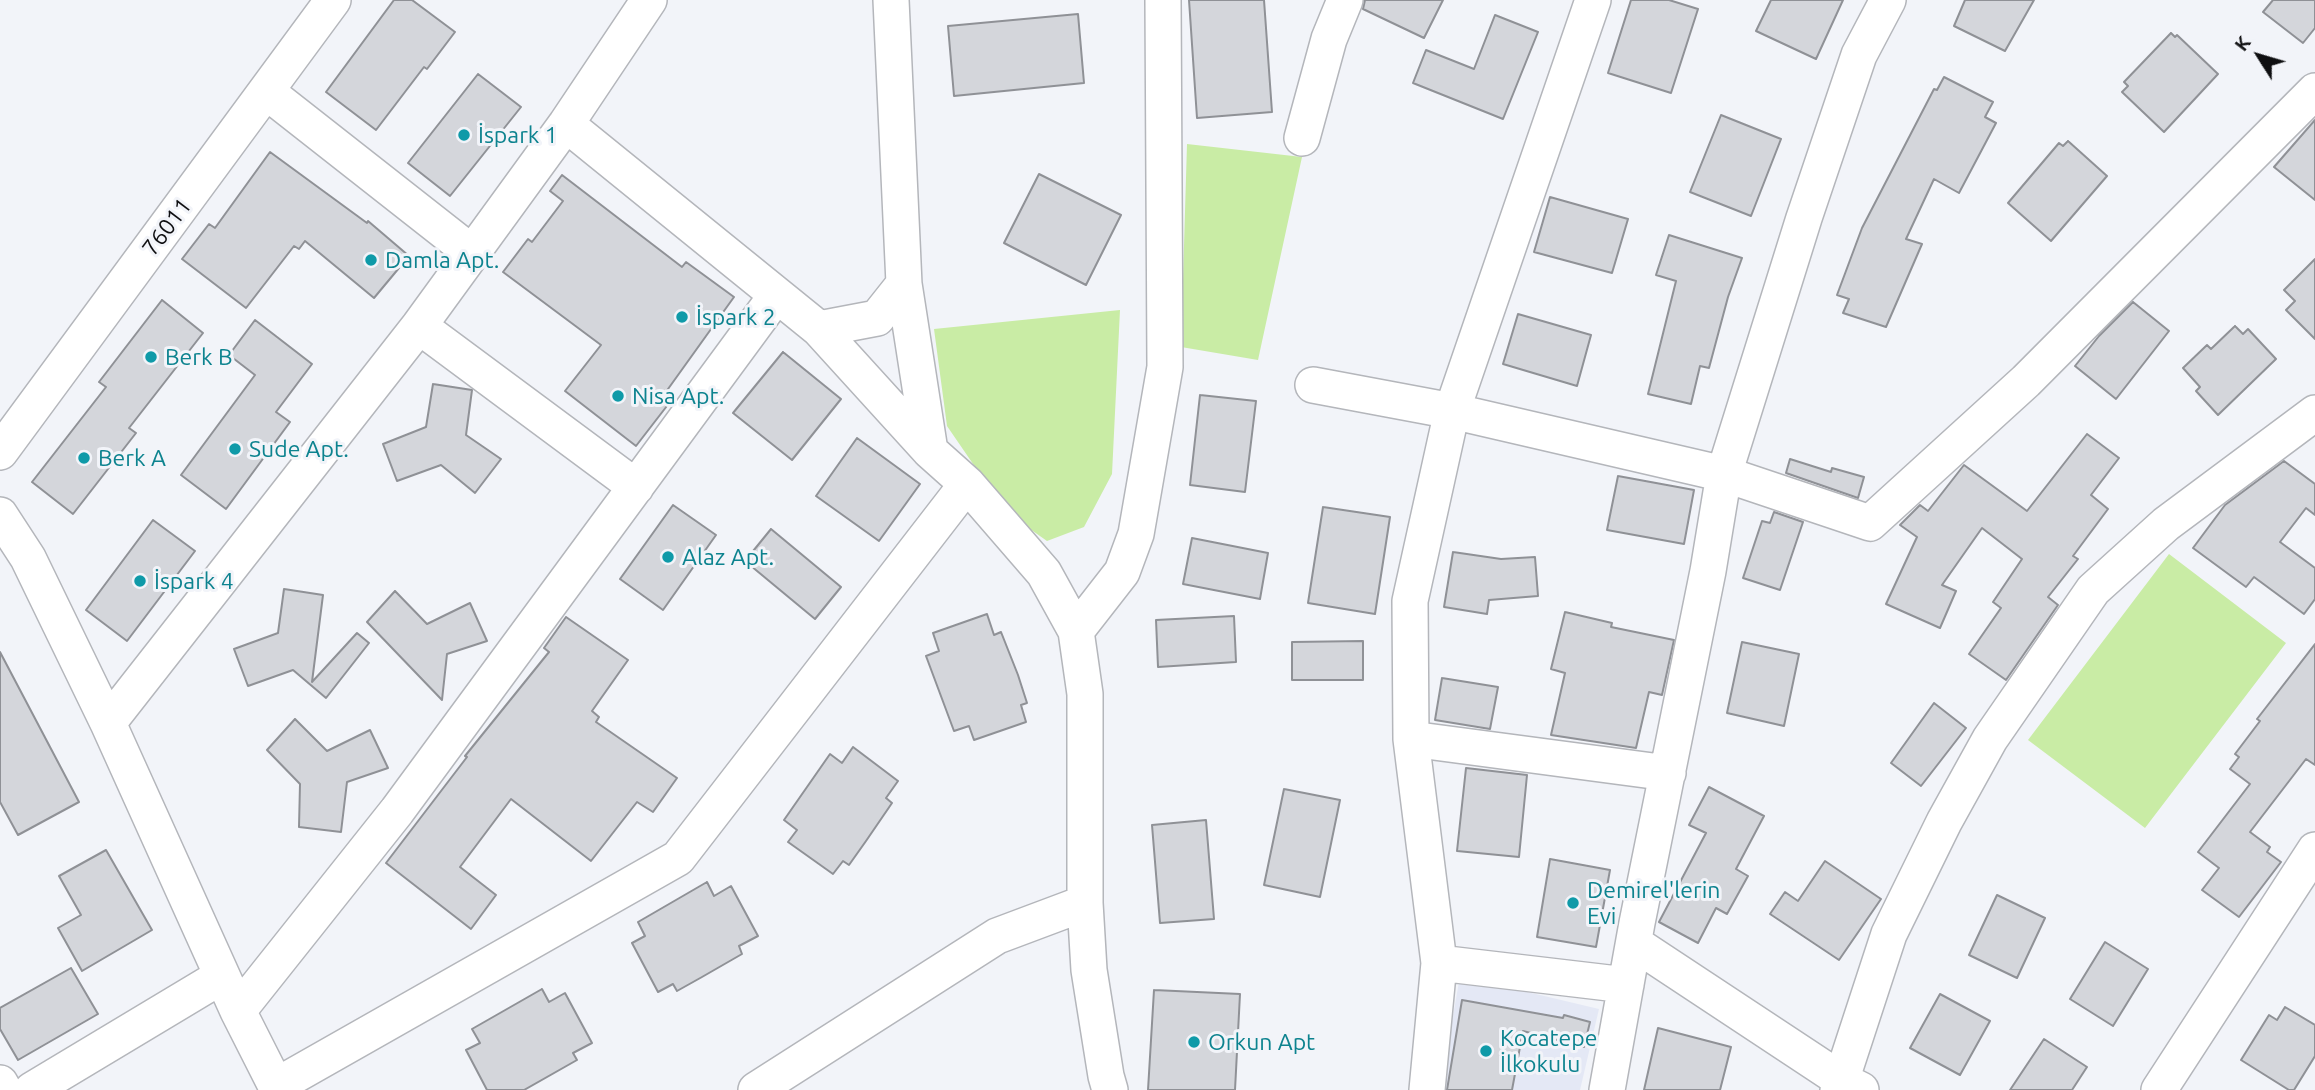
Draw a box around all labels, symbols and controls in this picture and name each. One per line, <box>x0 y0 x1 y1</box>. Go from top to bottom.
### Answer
north arrow <box>2224 21 2294 91</box>
text: K <box>2230 32 2255 55</box>
place label: İspark 1 <box>478 121 558 149</box>
marker: İspark 1 <box>456 127 472 143</box>
street label: 76011 <box>136 193 198 261</box>
place label: Damla Apt. <box>385 246 499 274</box>
marker: Damla Apt. <box>363 252 379 268</box>
place label: İspark 2 <box>696 303 776 331</box>
marker: İspark 2 <box>674 309 690 325</box>
place label: Berk B <box>165 343 233 371</box>
marker: Berk B <box>143 349 159 365</box>
place label: Nisa Apt. <box>632 382 724 410</box>
marker: Nisa Apt. <box>610 388 626 404</box>
place label: Sude Apt. <box>249 435 349 463</box>
marker: Sude Apt. <box>227 441 243 457</box>
place label: Berk A <box>98 444 166 472</box>
marker: Berk A <box>76 450 92 466</box>
place label: Alaz Apt. <box>682 543 774 571</box>
marker: Alaz Apt. <box>660 549 676 565</box>
place label: İspark 4 <box>154 567 234 595</box>
marker: İspark 4 <box>132 573 148 589</box>
place label: Demirel'lerin Evi <box>1587 876 1720 930</box>
marker: Demirel'lerin Evi <box>1565 895 1581 911</box>
place label: Kocatepe İlkokulu <box>1500 1024 1597 1078</box>
place label: Orkun Apt <box>1208 1028 1315 1056</box>
marker: Orkun Apt <box>1186 1034 1202 1050</box>
marker: Kocatepe İlkokulu <box>1478 1043 1494 1059</box>

